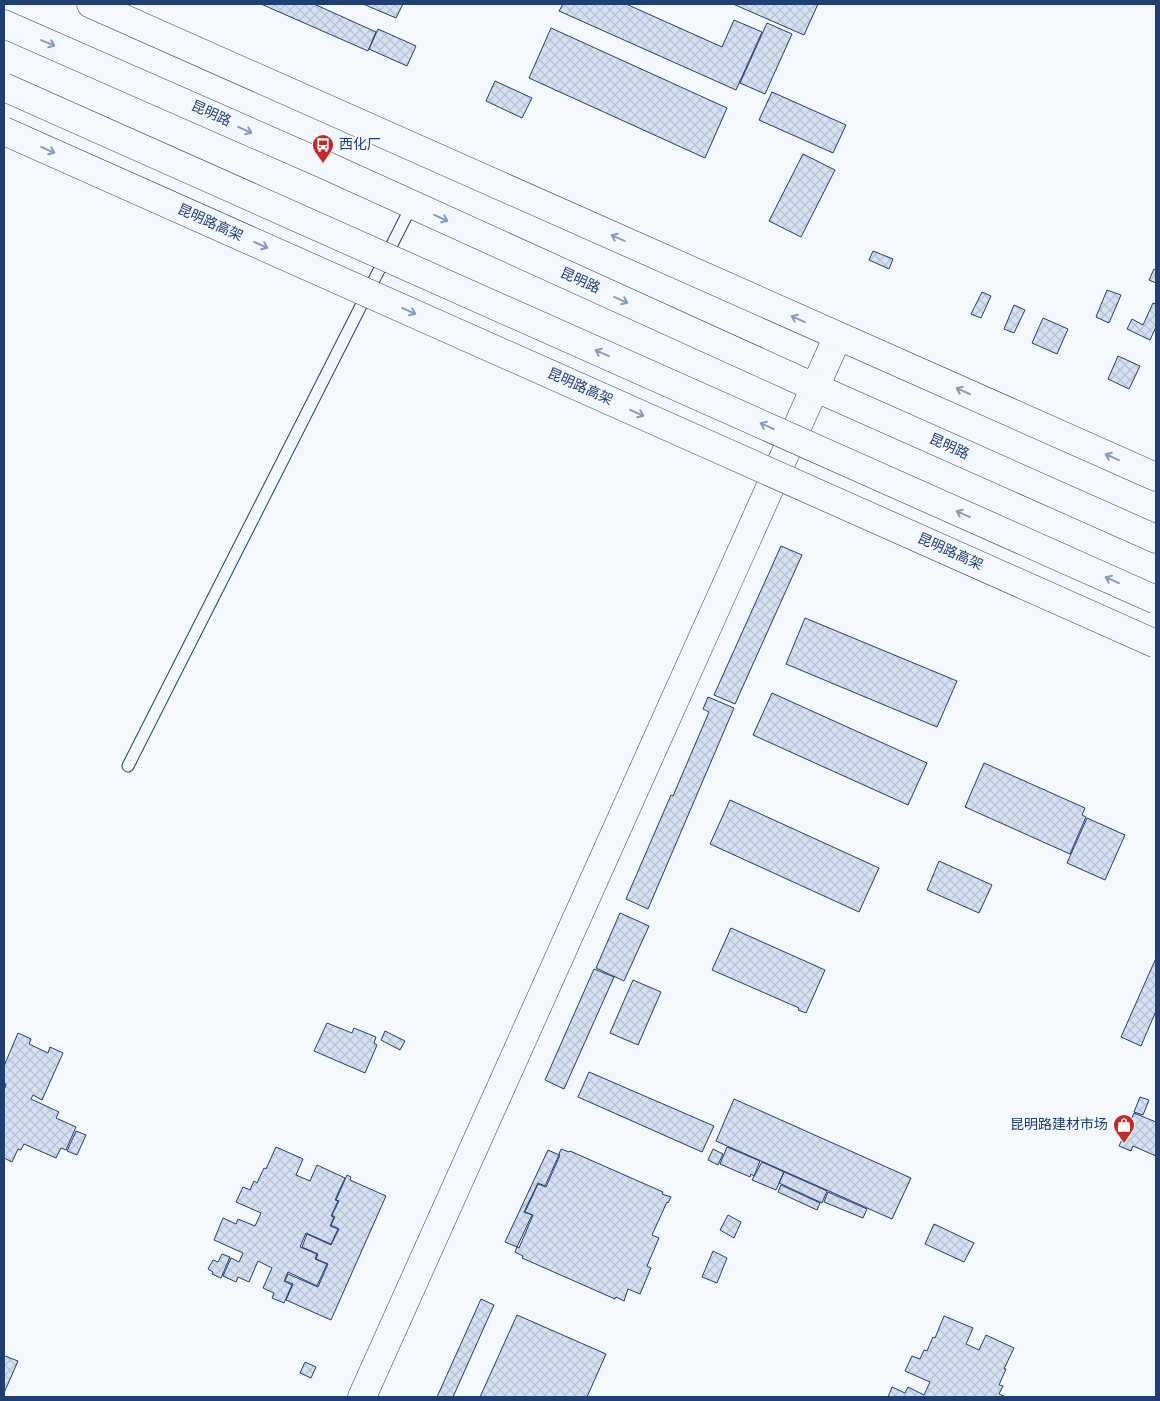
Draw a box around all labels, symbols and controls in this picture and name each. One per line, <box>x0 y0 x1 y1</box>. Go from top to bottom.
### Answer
one-way arrow <box>41 40 56 49</box>
street label: 昆明路 <box>188 96 234 132</box>
one-way arrow <box>237 125 252 135</box>
bus stop icon: 西化厂 <box>311 133 335 164</box>
place label: 西化厂 <box>339 135 381 155</box>
one-way arrow <box>40 146 55 156</box>
street label: 昆明路高架 <box>174 200 246 246</box>
one-way arrow <box>433 213 448 223</box>
one-way arrow <box>611 233 626 243</box>
one-way arrow <box>253 241 268 251</box>
street label: 昆明路 <box>557 263 603 299</box>
one-way arrow <box>613 295 628 305</box>
one-way arrow <box>401 307 416 317</box>
one-way arrow <box>791 313 806 323</box>
one-way arrow <box>595 348 610 358</box>
street label: 昆明路高架 <box>544 364 616 410</box>
one-way arrow <box>956 386 971 395</box>
one-way arrow <box>630 408 645 418</box>
one-way arrow <box>760 421 775 431</box>
street label: 昆明路 <box>926 429 972 465</box>
one-way arrow <box>1105 451 1120 461</box>
one-way arrow <box>956 508 971 518</box>
street label: 昆明路高架 <box>914 529 986 575</box>
one-way arrow <box>1105 574 1120 584</box>
shop icon: 昆明路建材市场 <box>1112 1113 1136 1144</box>
place label: 昆明路建材市场 <box>1010 1115 1108 1135</box>

